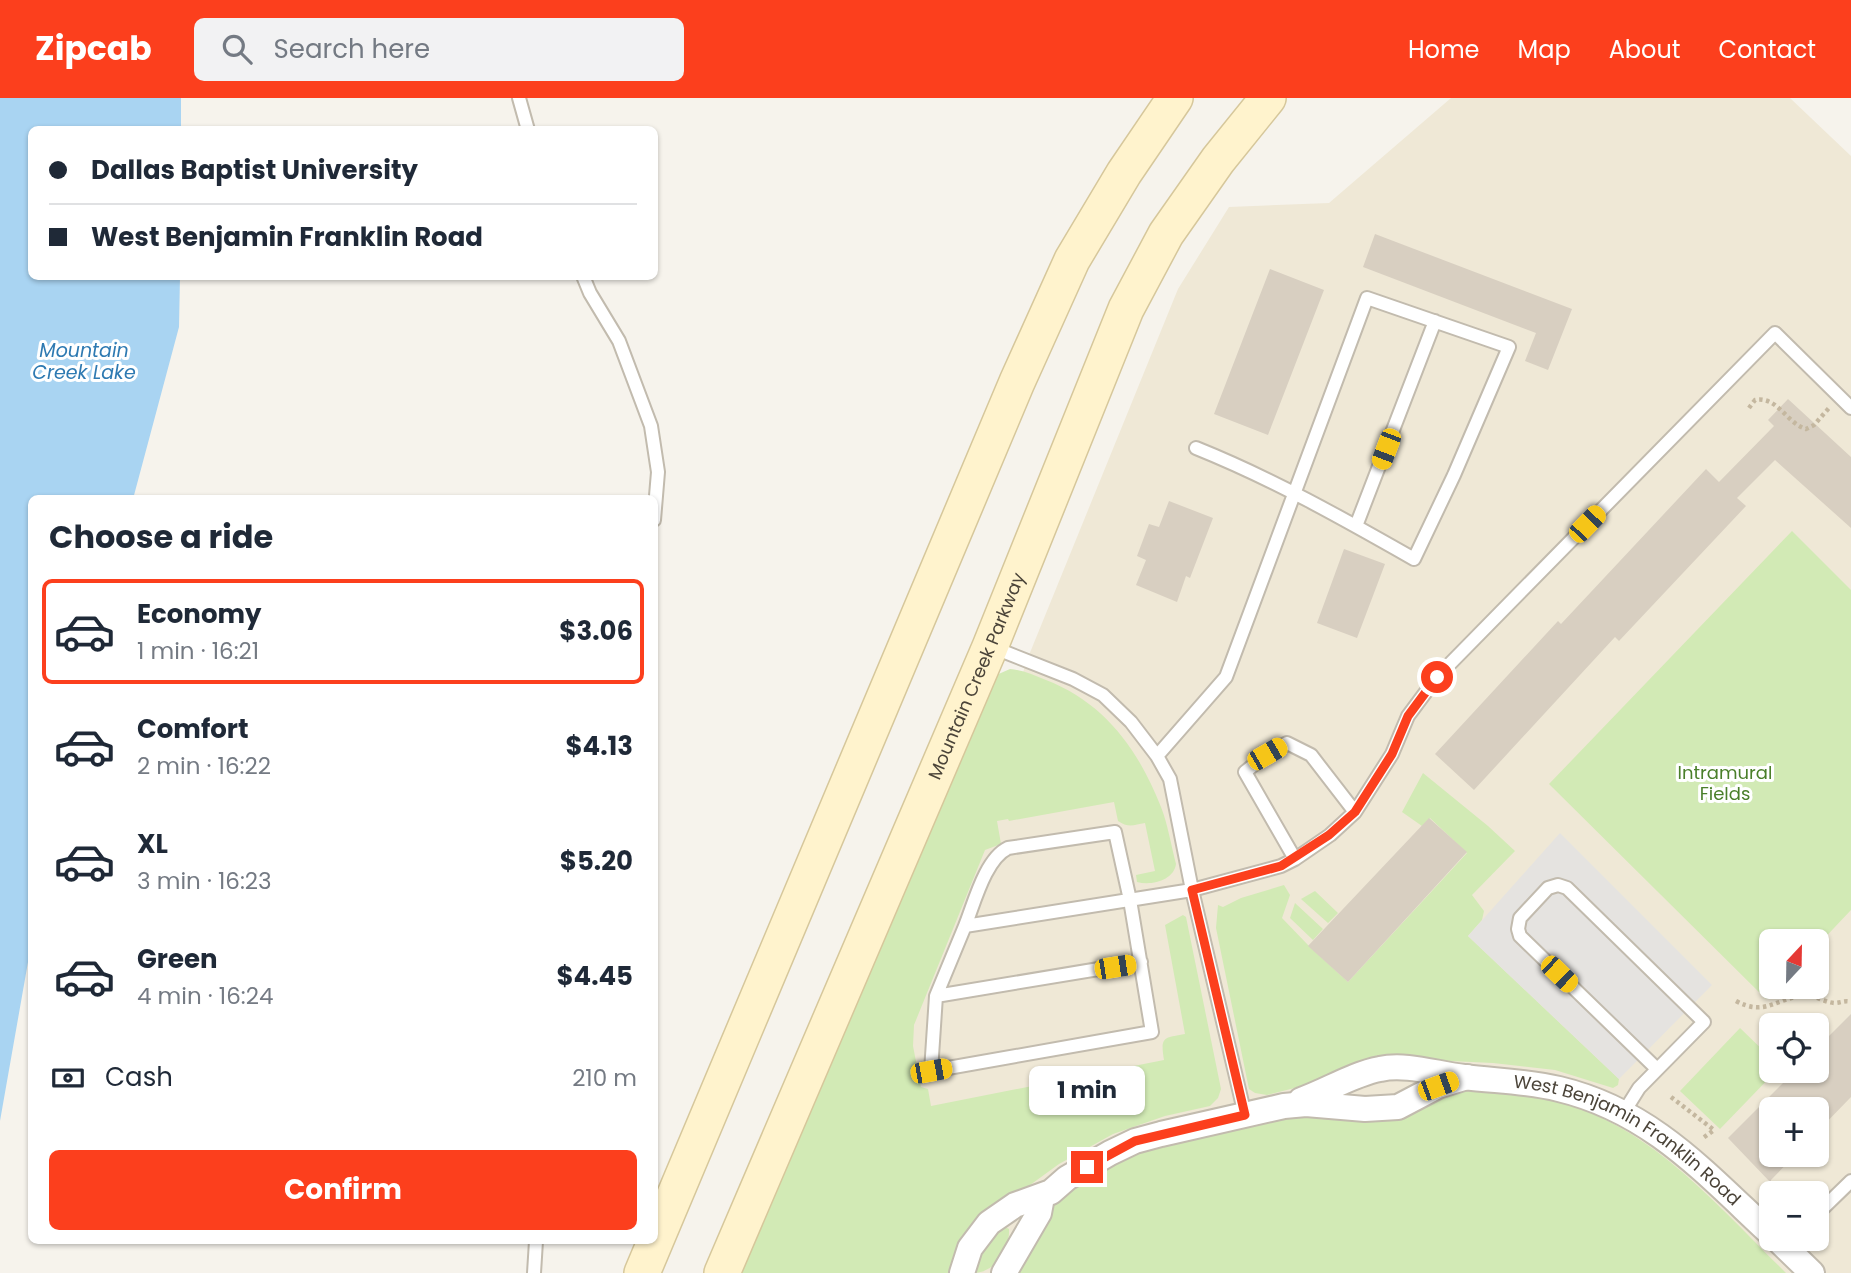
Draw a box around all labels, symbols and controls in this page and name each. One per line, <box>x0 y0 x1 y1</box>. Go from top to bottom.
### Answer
search box <box>194 18 684 81</box>
text: Zipcab <box>35 25 152 72</box>
icon: search <box>218 30 256 68</box>
text: Search here <box>274 31 430 67</box>
text: Home <box>1408 33 1480 66</box>
text: Map <box>1518 33 1571 66</box>
text: About <box>1609 33 1680 66</box>
text: Contact <box>1718 33 1816 66</box>
text: Dallas Baptist University <box>91 152 418 188</box>
text: West Benjamin Franklin Road <box>91 219 483 255</box>
water label: Mountain Creek Lake <box>32 337 136 386</box>
car <box>1369 426 1404 472</box>
car <box>1565 502 1610 546</box>
text: Choose a ride <box>49 514 273 559</box>
street label: Mountain Creek Parkway <box>922 569 1031 783</box>
text: Economy <box>137 596 261 632</box>
icon: car <box>53 600 116 663</box>
text: $3.06 <box>559 613 633 649</box>
text: 1 min · 16:21 <box>137 635 259 667</box>
route start <box>1421 661 1453 693</box>
text: Comfort <box>137 711 249 747</box>
icon: car <box>53 715 116 778</box>
text: $4.13 <box>565 728 633 764</box>
car <box>1244 734 1291 774</box>
text: 2 min · 16:22 <box>137 750 271 782</box>
park label: Intramural Fields <box>1678 760 1772 806</box>
text: XL <box>137 826 168 862</box>
icon: car <box>53 830 116 893</box>
text: $5.20 <box>560 843 633 879</box>
text: 3 min · 16:23 <box>137 865 272 897</box>
north arrow <box>1759 929 1829 999</box>
map controls <box>1759 929 1829 1251</box>
text: Green <box>137 941 218 977</box>
icon: car <box>53 945 116 1008</box>
car <box>1537 952 1582 996</box>
car <box>1093 953 1138 981</box>
text: $4.45 <box>556 958 633 994</box>
text: 4 min · 16:24 <box>137 980 273 1012</box>
button: locate <box>1759 1013 1829 1083</box>
car <box>909 1057 954 1085</box>
icon: cash <box>49 1059 87 1097</box>
text: Cash <box>105 1059 173 1095</box>
text: 210 m <box>572 1062 637 1094</box>
callout: 1 min <box>1029 1066 1145 1114</box>
car <box>1415 1069 1462 1103</box>
street label: West Benjamin Franklin Road <box>1512 1069 1746 1211</box>
text: 1 min <box>1057 1074 1117 1106</box>
button: + <box>1759 1097 1829 1167</box>
button: Confirm <box>49 1150 637 1230</box>
route end <box>1071 1151 1103 1183</box>
button: − <box>1759 1181 1829 1251</box>

